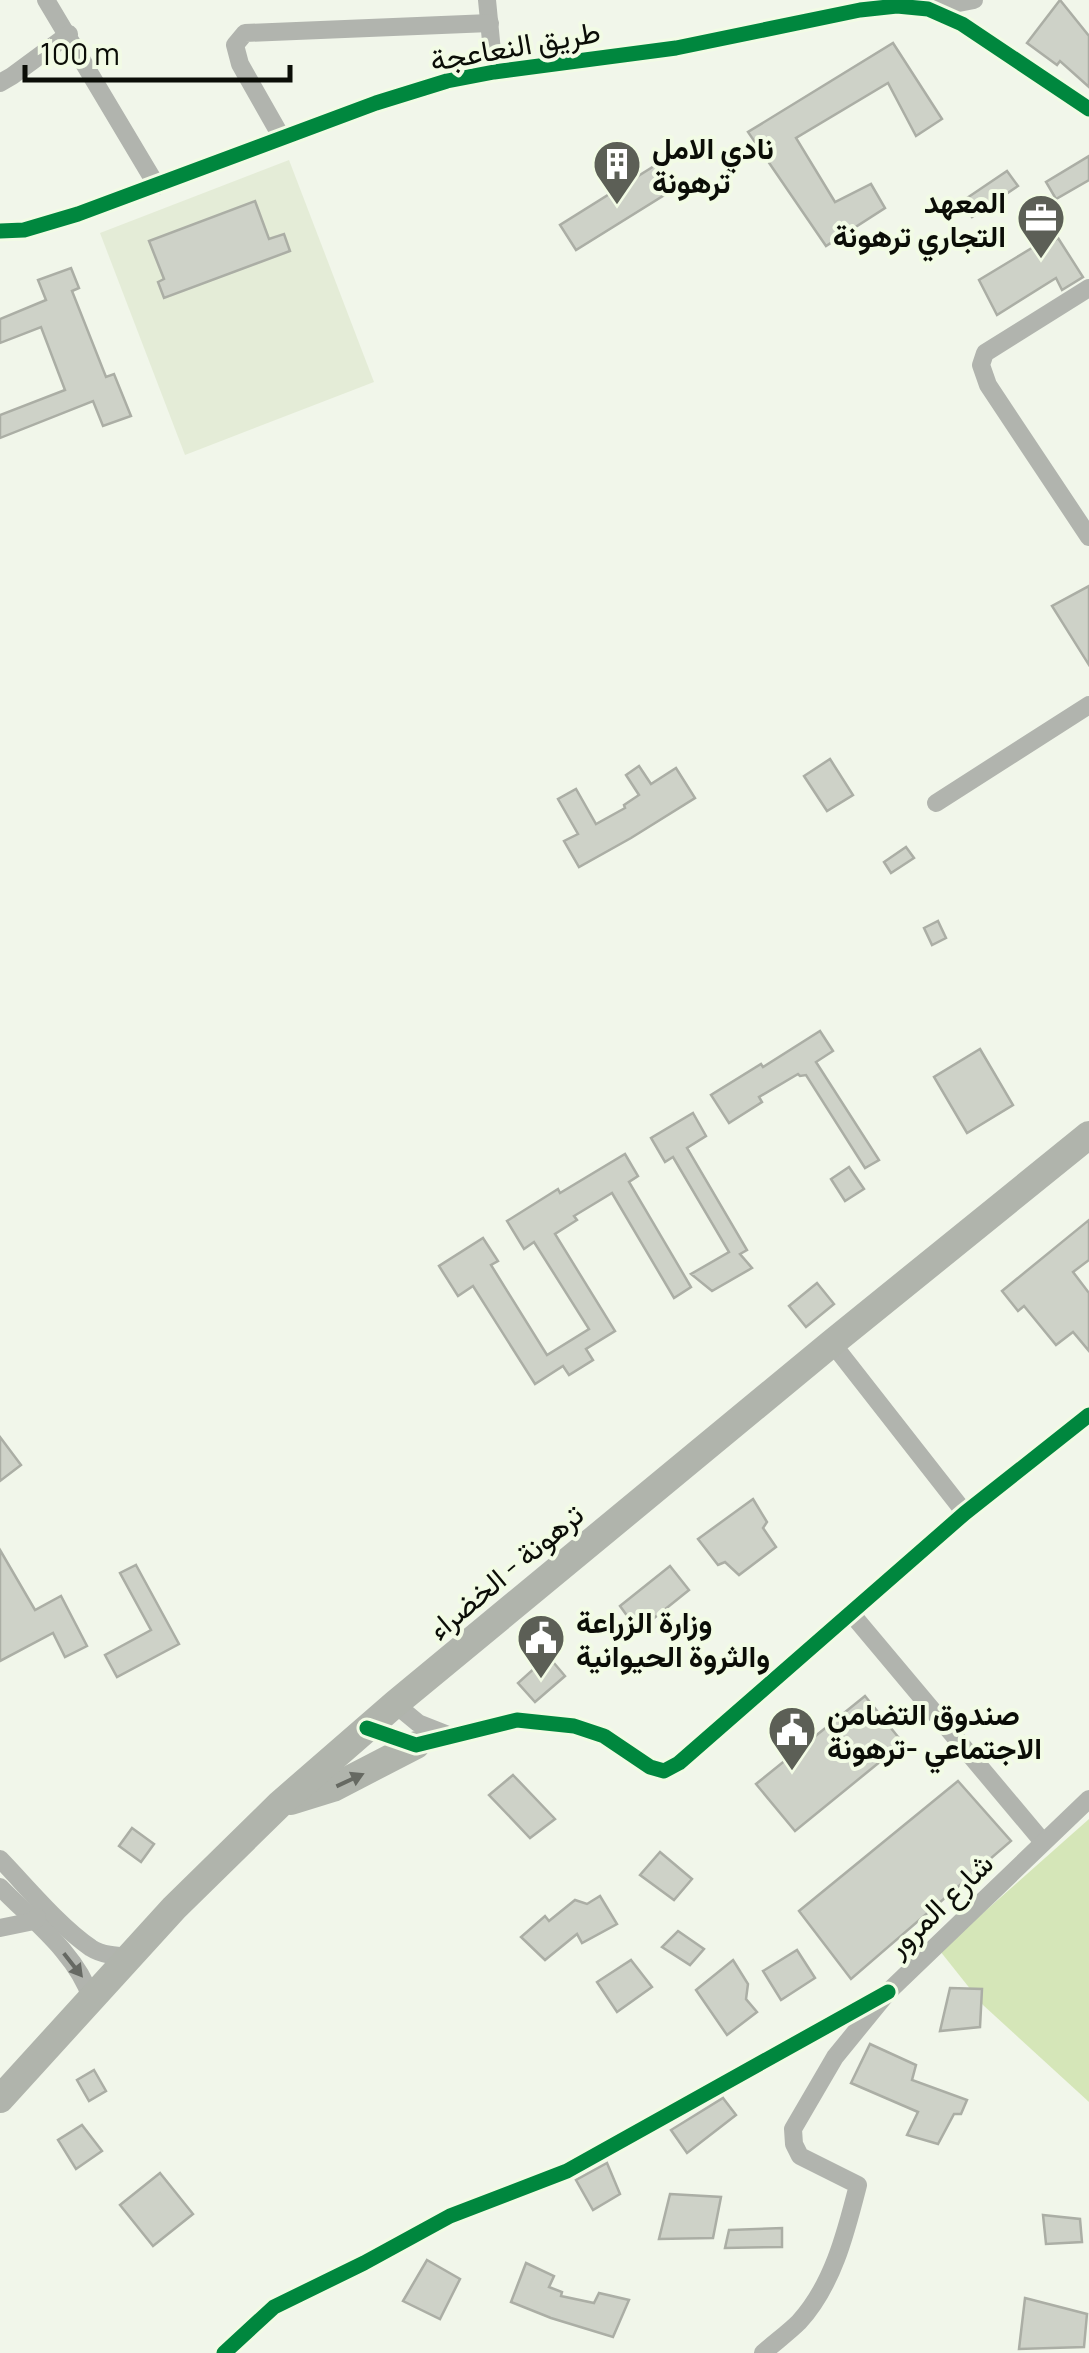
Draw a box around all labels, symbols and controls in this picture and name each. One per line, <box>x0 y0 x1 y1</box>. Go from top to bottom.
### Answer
street label: طريق النعاعجة <box>427 10 603 80</box>
scale bar <box>25 20 290 82</box>
text: 100 m <box>40 33 120 74</box>
place label: نادي الامل ترهونة <box>652 127 774 202</box>
building icon: نادي الامل ترهونة <box>591 138 643 206</box>
place label: المعهد التجاري ترهونة <box>833 181 1006 262</box>
office icon: المعهد التجاري ترهونة <box>1015 192 1067 260</box>
street label: ترهونة - الخضراء <box>418 1494 592 1648</box>
place label: وزارة الزراعة والثروة الحيوانية <box>576 1601 770 1676</box>
public building icon: وزارة الزراعة والثروة الحيوانية <box>515 1612 567 1680</box>
place label: صندوق التضامن الاجتماعي -ترهونة <box>827 1693 1042 1774</box>
public building icon: صندوق التضامن الاجتماعي -ترهونة <box>766 1704 818 1772</box>
one-way arrow <box>336 1771 365 1788</box>
street label: شارع المرور <box>876 1843 1002 1967</box>
one-way arrow <box>63 1952 83 1978</box>

